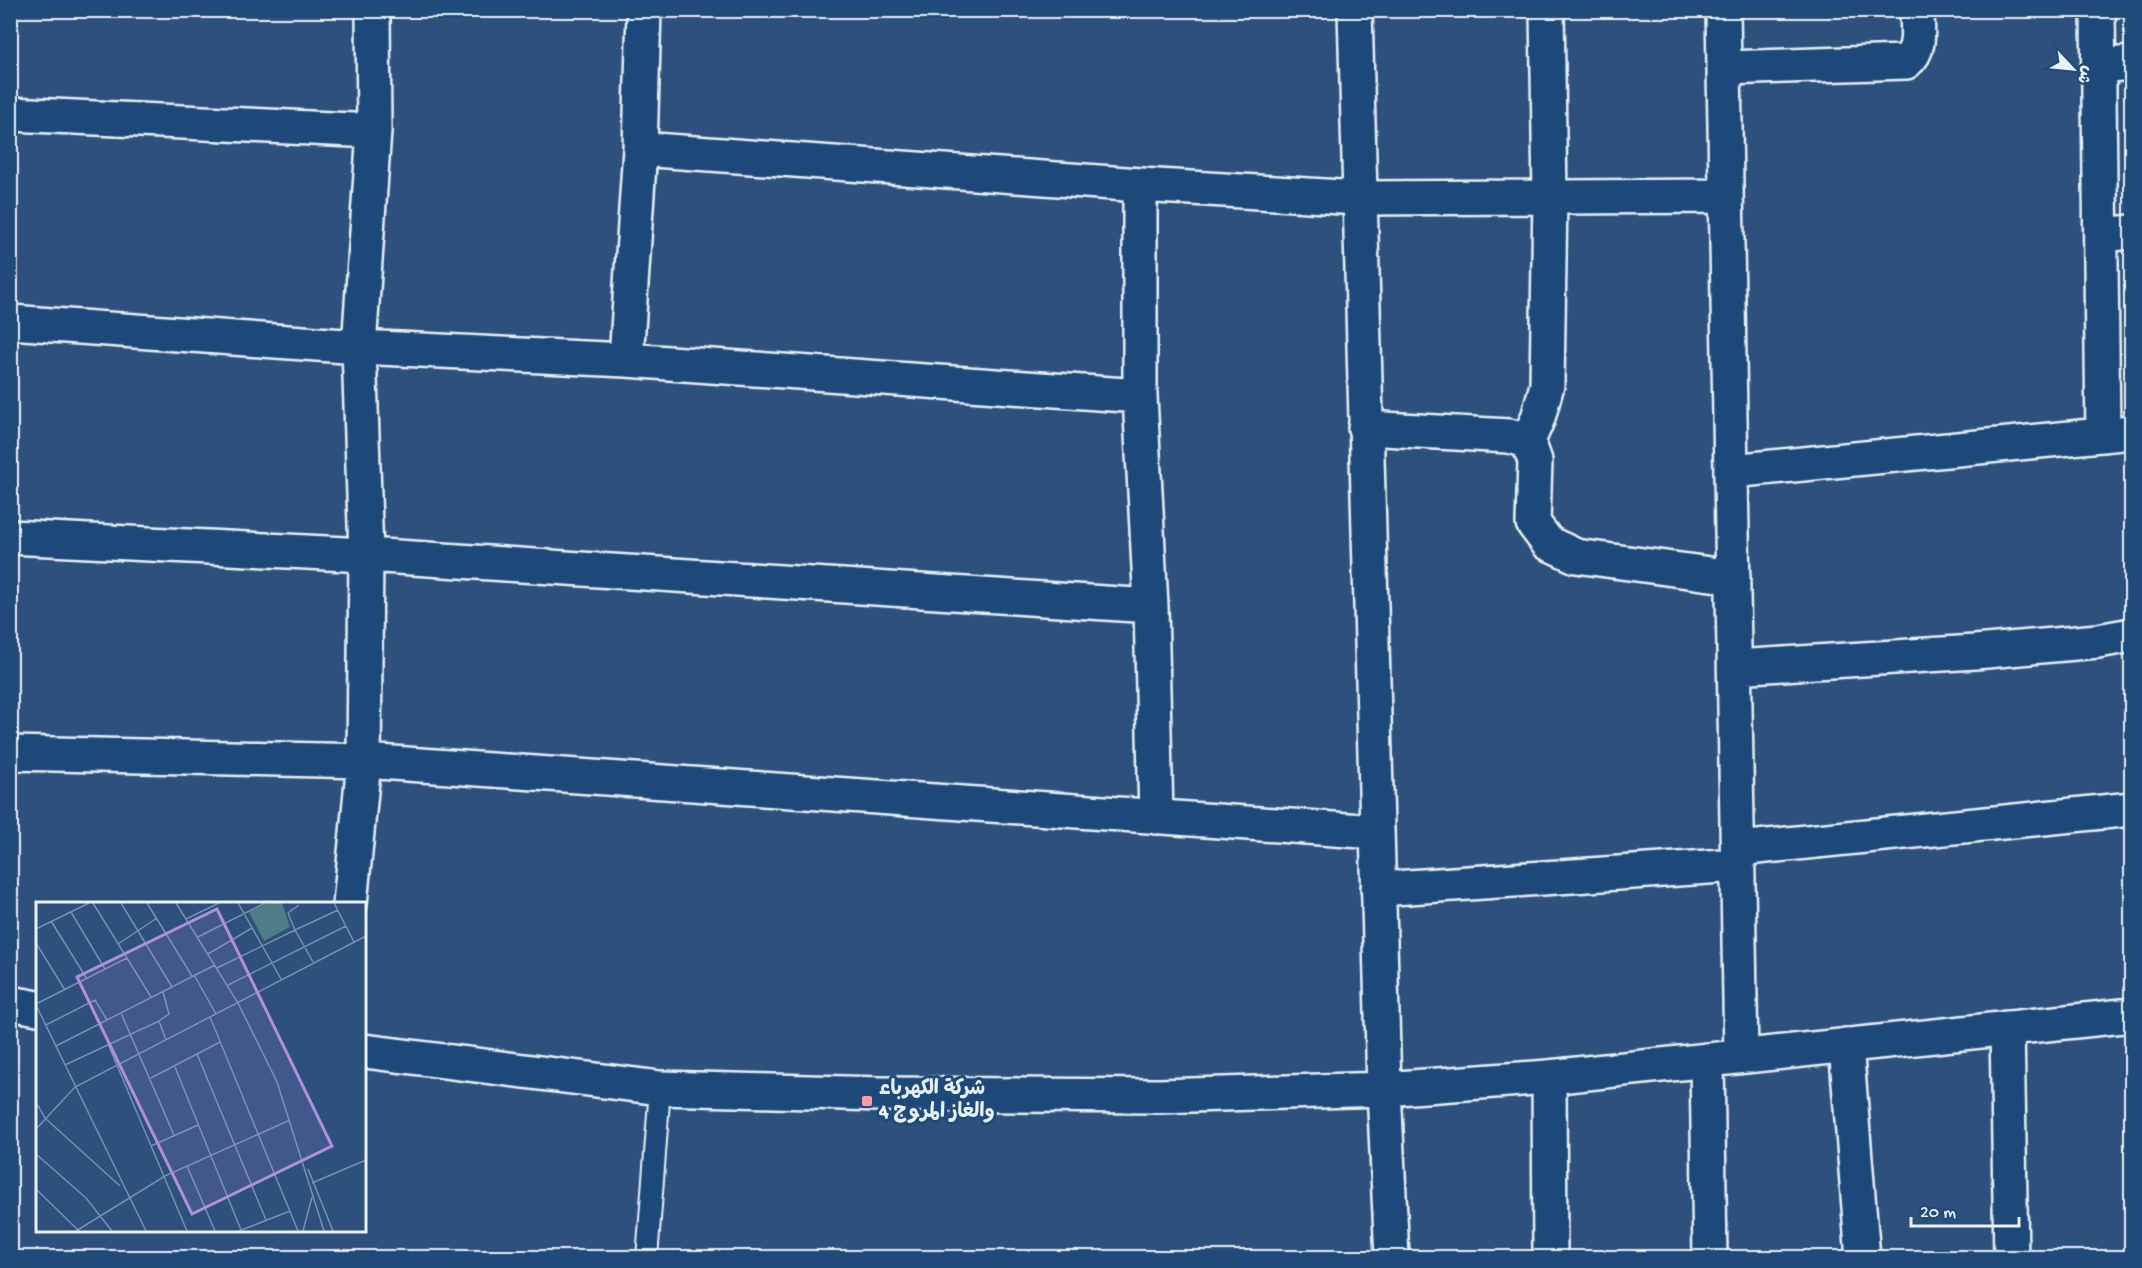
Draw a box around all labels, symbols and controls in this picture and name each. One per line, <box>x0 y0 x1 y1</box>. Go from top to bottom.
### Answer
north arrow <box>2043 39 2103 99</box>
text: ش <box>2071 62 2096 86</box>
inset map <box>36 902 366 1232</box>
place label: شركة الكهرباء والغاز المروج 4 <box>878 1078 995 1125</box>
marker: شركة الكهرباء والغاز المروج 4 <box>860 1094 874 1108</box>
scale bar <box>1911 1190 2019 1228</box>
text: 20 m <box>1920 1203 1956 1224</box>

